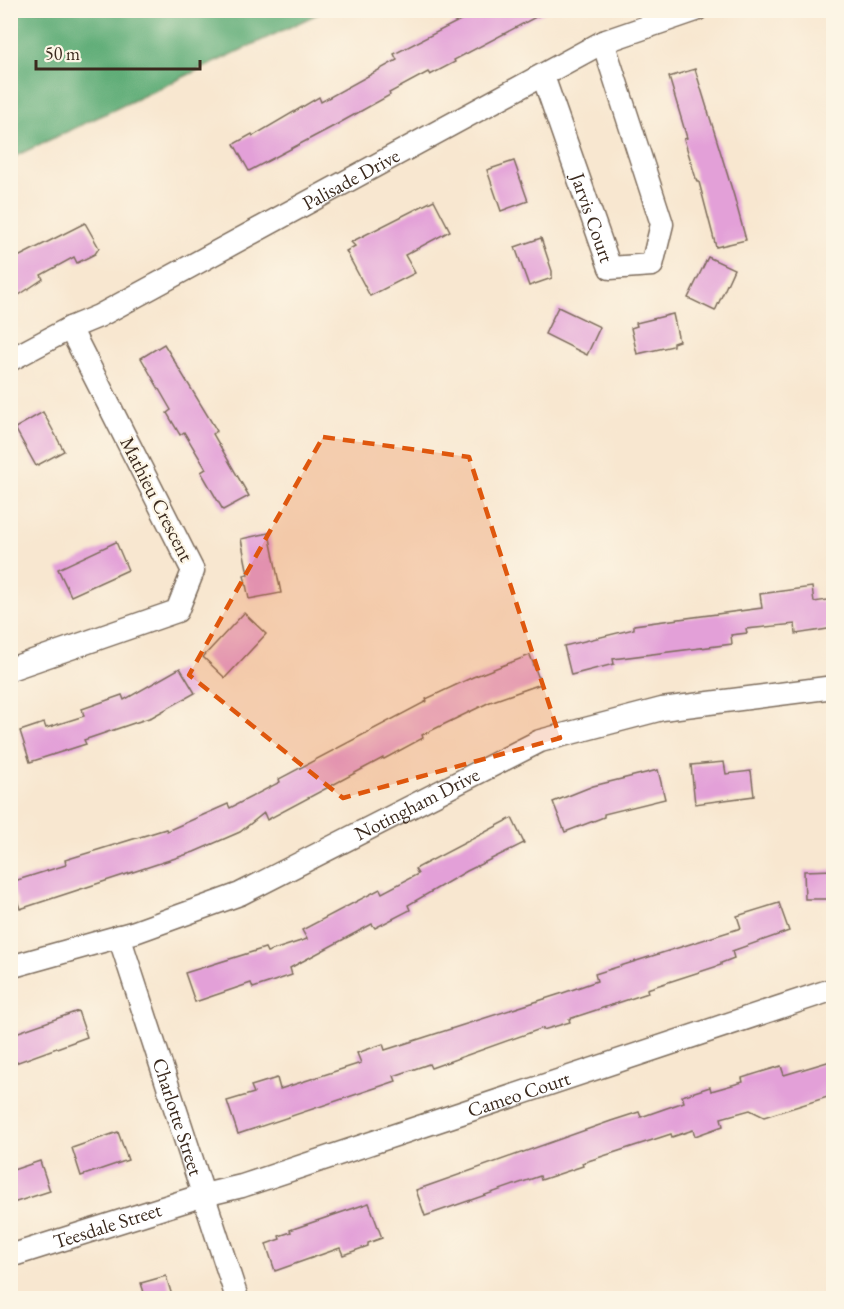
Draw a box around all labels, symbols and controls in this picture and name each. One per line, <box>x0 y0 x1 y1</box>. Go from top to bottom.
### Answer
scale bar <box>36 33 200 71</box>
text: 50 m <box>45 42 80 65</box>
street label: Palisade Drive <box>298 142 404 216</box>
street label: Jarvis Court <box>564 167 620 267</box>
street label: Mathieu Crescent <box>114 432 200 567</box>
street label: Notingham Drive <box>350 761 484 846</box>
street label: Charlotte Street <box>147 1054 209 1179</box>
street label: Cameo Court <box>464 1064 574 1123</box>
street label: Teesdale Street <box>50 1196 165 1255</box>

